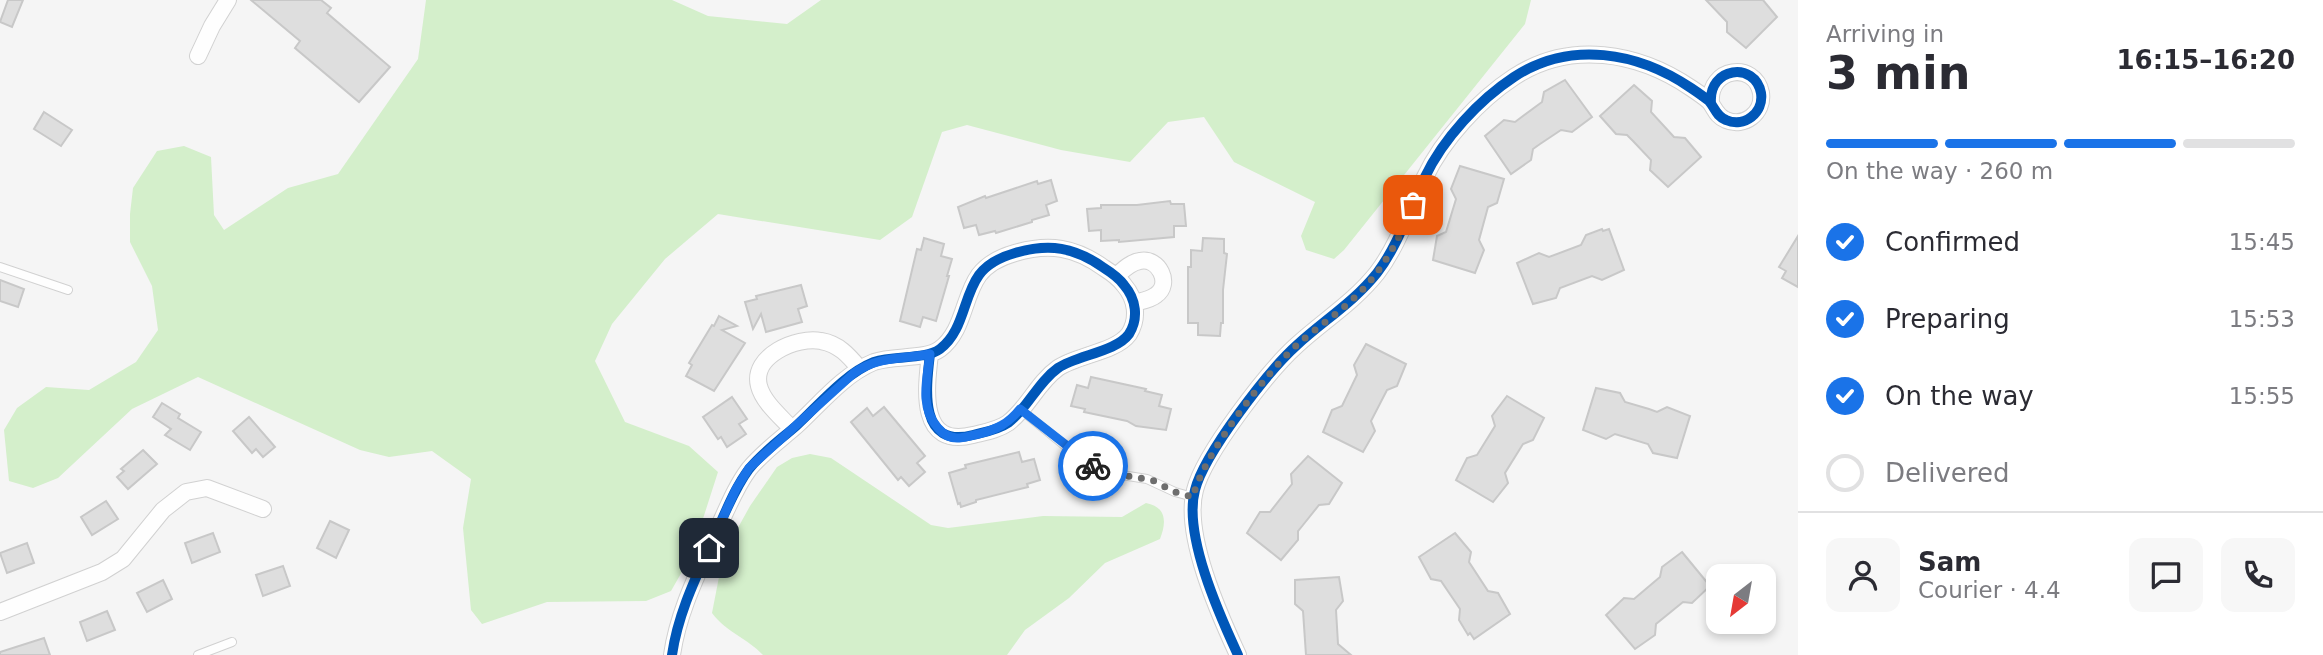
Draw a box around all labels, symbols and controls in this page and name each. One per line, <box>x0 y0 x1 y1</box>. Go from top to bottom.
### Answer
text: Arriving in <box>1826 21 1944 47</box>
text: 16:15–16:20 <box>2116 45 2295 75</box>
text: 3 min <box>1826 46 1970 100</box>
text: On the way · 260 m <box>1826 158 2053 184</box>
pin <box>1383 175 1443 235</box>
icon: bag <box>1394 186 1432 224</box>
icon: check <box>1826 223 1864 261</box>
text: Confirmed <box>1885 227 2020 257</box>
text: 15:45 <box>2229 229 2295 255</box>
icon: check <box>1826 300 1864 338</box>
text: Preparing <box>1885 304 2010 334</box>
text: 15:53 <box>2229 306 2295 332</box>
icon: check <box>1826 377 1864 415</box>
text: On the way <box>1885 381 2034 411</box>
text: 15:55 <box>2229 383 2295 409</box>
courier <box>1058 431 1128 501</box>
icon: bike <box>1074 447 1112 485</box>
text: Delivered <box>1885 458 2009 488</box>
pin <box>679 518 739 578</box>
icon: home <box>690 529 728 567</box>
button: person <box>1826 538 1900 612</box>
button: chat <box>2129 538 2203 612</box>
button: phone <box>2221 538 2295 612</box>
text: Sam <box>1918 547 1981 577</box>
north arrow <box>1706 564 1776 634</box>
map controls <box>1706 564 1776 634</box>
text: Courier · 4.4 <box>1918 577 2061 603</box>

